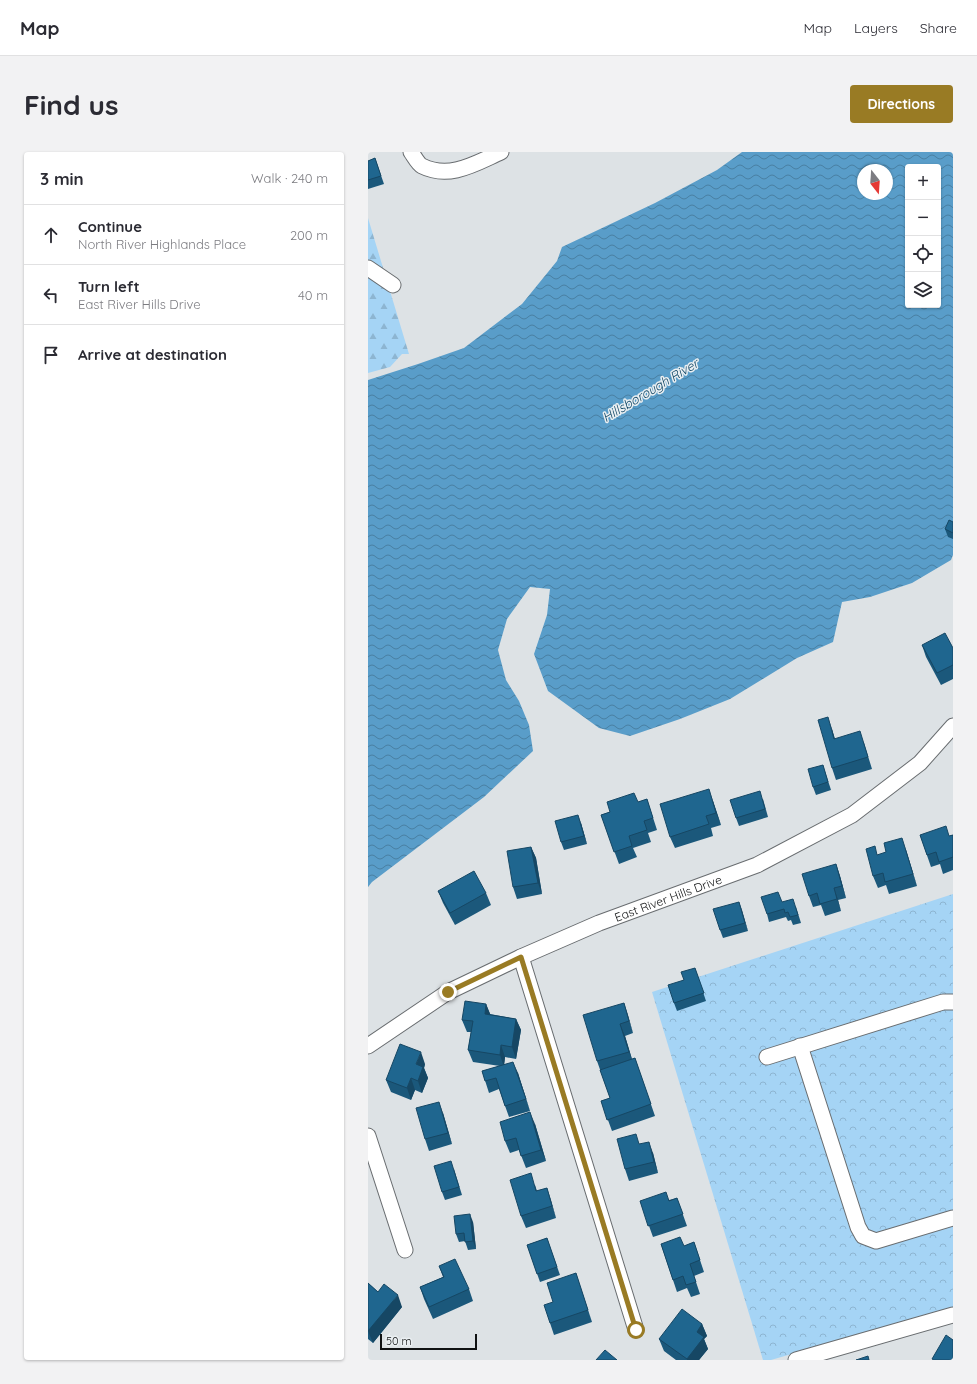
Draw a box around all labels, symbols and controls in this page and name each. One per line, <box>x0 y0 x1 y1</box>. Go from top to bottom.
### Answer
text: Map <box>20 16 59 40</box>
text: Map <box>803 19 832 37</box>
text: Layers <box>854 19 898 37</box>
text: Share <box>920 19 957 37</box>
button: Directions <box>850 85 953 123</box>
text: Find us <box>24 87 118 122</box>
north arrow <box>857 164 893 200</box>
map controls <box>905 164 941 308</box>
button: + <box>905 164 941 200</box>
text: 3 min <box>40 168 84 189</box>
text: Walk · 240 m <box>251 170 328 186</box>
button: − <box>905 200 941 236</box>
text: Continue <box>78 217 142 236</box>
icon: ahead <box>40 224 62 246</box>
text: 200 m <box>290 227 328 243</box>
text: North River Highlands Place <box>78 236 246 252</box>
button: locate <box>905 236 941 272</box>
button: layers <box>905 272 941 308</box>
text: Turn left <box>78 277 140 296</box>
icon: left <box>40 284 62 306</box>
text: 40 m <box>298 287 328 303</box>
text: East River Hills Drive <box>78 296 201 312</box>
icon: arrive <box>40 344 62 366</box>
text: Arrive at destination <box>78 345 227 364</box>
water label: Hillsborough River <box>599 354 703 425</box>
street label: East River Hills Drive <box>612 871 724 924</box>
route end <box>439 983 457 1001</box>
route start <box>627 1321 645 1339</box>
scale bar <box>380 1332 477 1351</box>
text: 50 m <box>386 1334 412 1348</box>

